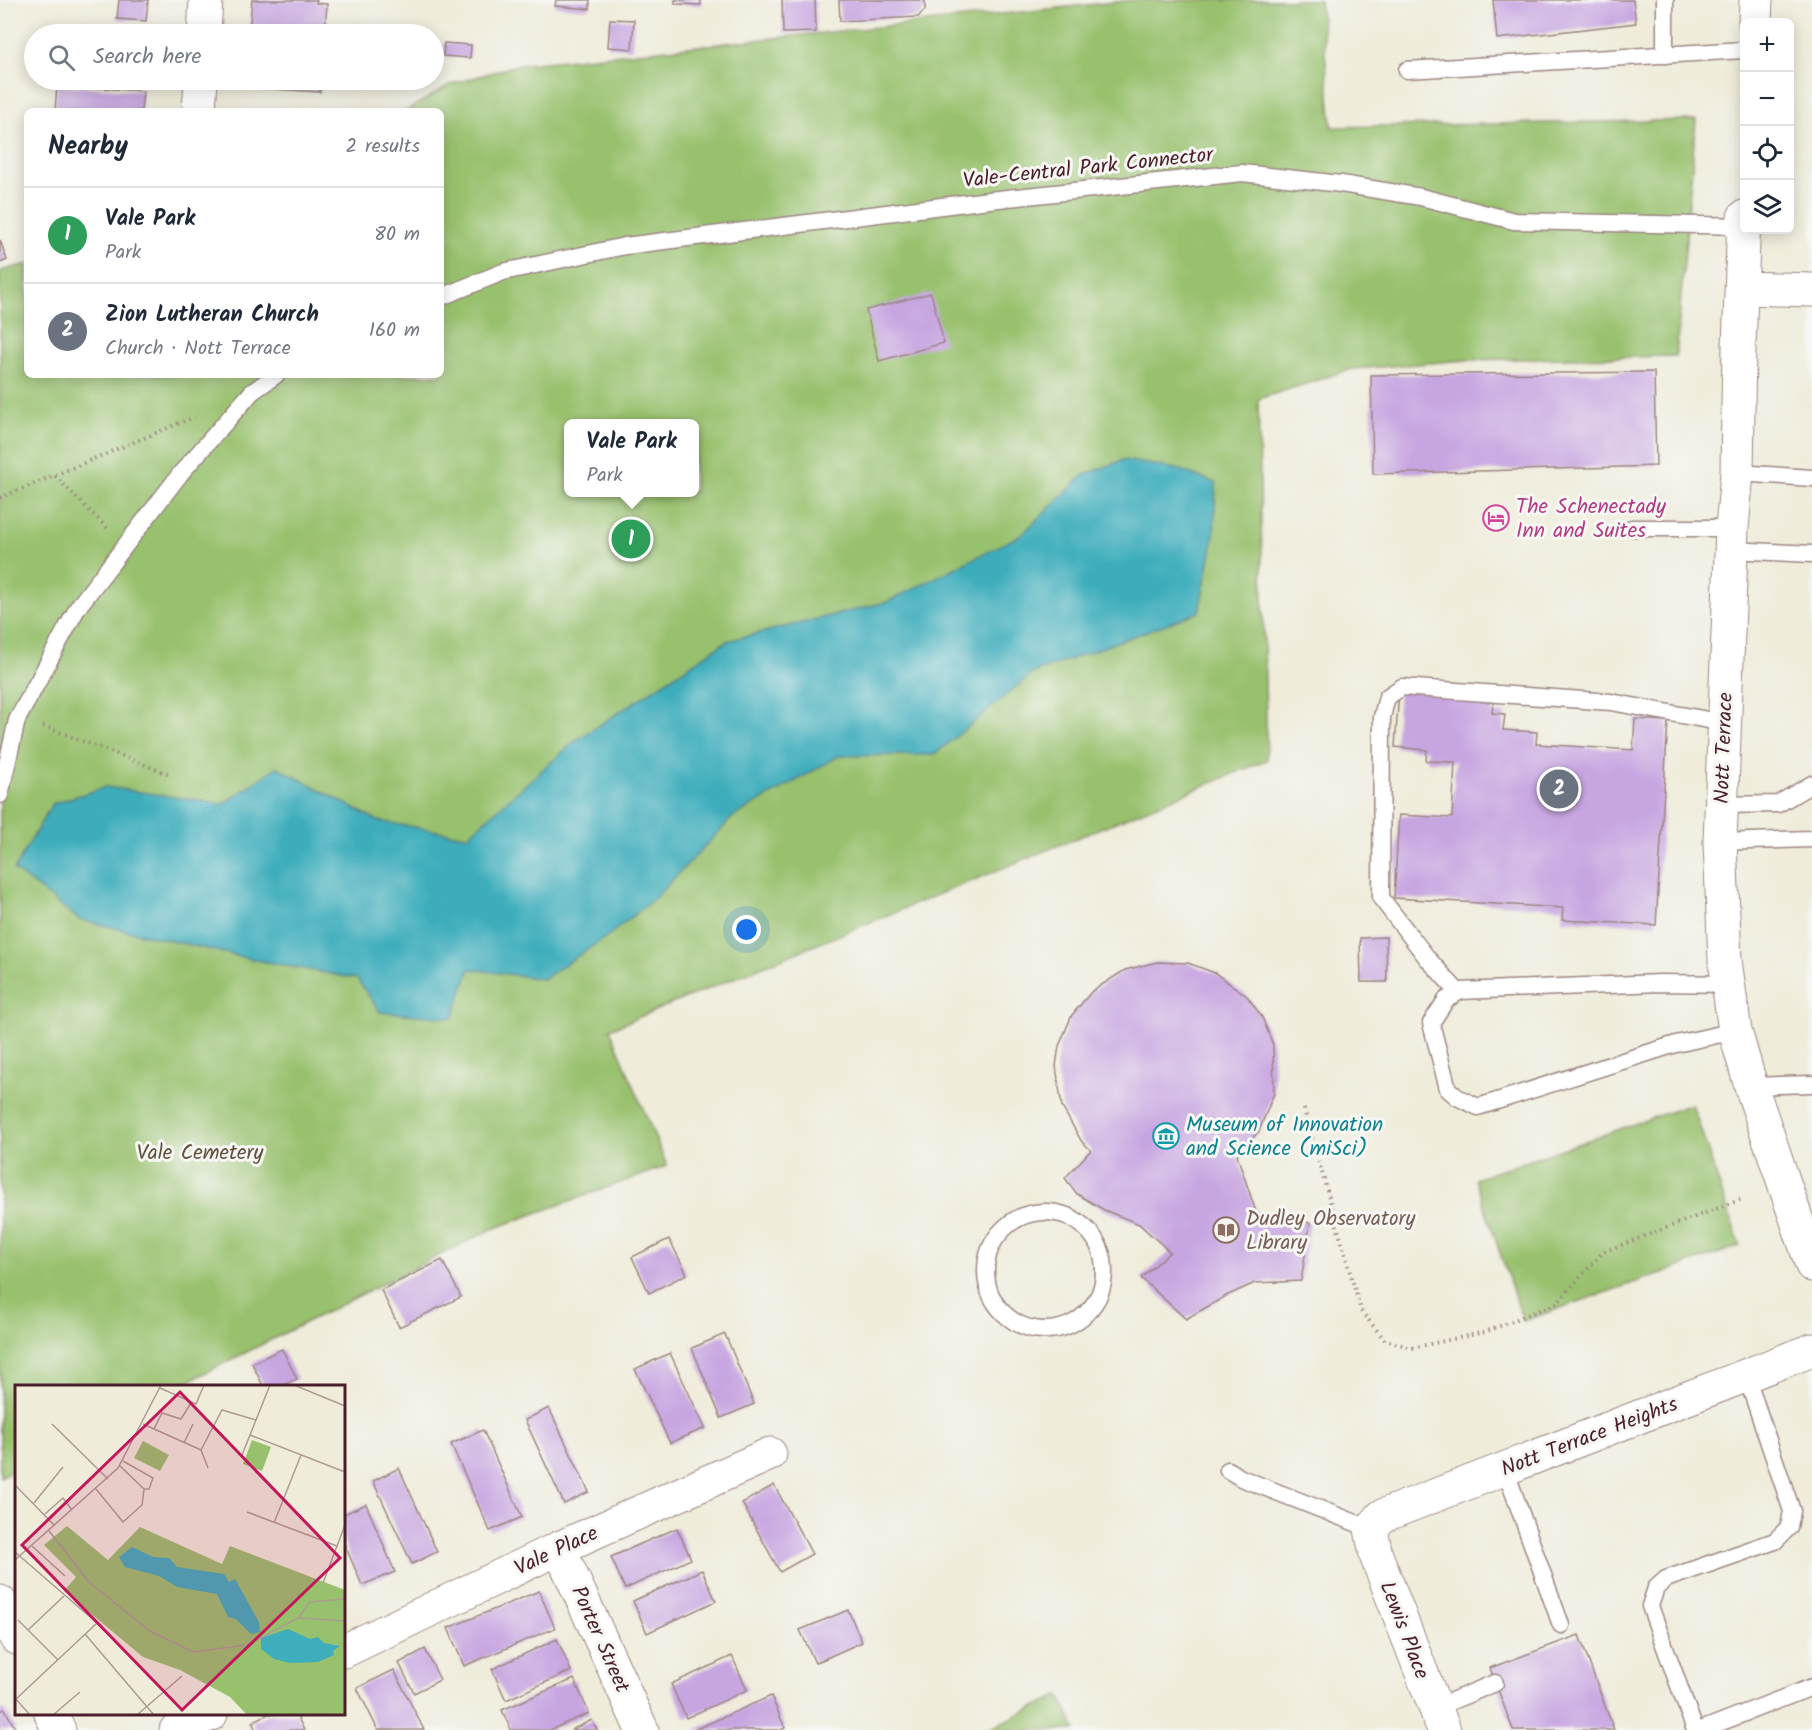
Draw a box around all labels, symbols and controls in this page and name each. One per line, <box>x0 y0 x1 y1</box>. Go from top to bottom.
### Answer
map controls <box>1740 18 1794 234</box>
button: + <box>1740 18 1794 72</box>
search box <box>24 24 444 90</box>
text: Search here <box>93 40 201 75</box>
icon: search <box>45 41 78 74</box>
button: − <box>1740 72 1794 126</box>
text: Nearby <box>48 126 128 168</box>
button: locate <box>1740 126 1794 180</box>
text: 2 results <box>345 131 420 163</box>
street label: Vale-Central Park Connector <box>961 139 1216 198</box>
button: layers <box>1740 180 1794 234</box>
text: Vale Park <box>105 202 195 237</box>
text: 1 <box>64 219 71 251</box>
text: 80 m <box>374 219 420 251</box>
text: Park <box>105 237 141 269</box>
text: Zion Lutheran Church <box>105 298 319 333</box>
text: 2 <box>62 315 73 347</box>
text: 160 m <box>369 315 420 347</box>
text: Church · Nott Terrace <box>105 333 291 365</box>
popup <box>564 419 699 497</box>
text: Vale Park <box>586 425 677 460</box>
text: Park <box>586 460 623 492</box>
place label: The Schenectady Inn and Suites <box>1516 491 1666 548</box>
hotel icon: The Schenectady Inn and Suites <box>1481 503 1511 533</box>
pin: 1 <box>612 516 650 562</box>
street label: Nott Terrace <box>1706 691 1743 804</box>
pin: 2 <box>1540 766 1578 812</box>
your location <box>732 915 761 944</box>
place label: Museum of Innovation and Science (miSci) <box>1186 1109 1383 1166</box>
museum icon: Museum of Innovation and Science (miSci) <box>1151 1121 1181 1151</box>
park label: Vale Cemetery <box>137 1137 263 1170</box>
place label: Dudley Observatory Library <box>1246 1203 1416 1260</box>
library icon: Dudley Observatory Library <box>1211 1215 1241 1245</box>
inset map <box>15 1385 345 1715</box>
street label: Nott Terrace Heights <box>1496 1388 1683 1486</box>
street label: Vale Place <box>509 1517 605 1585</box>
street label: Lewis Place <box>1370 1577 1438 1685</box>
street label: Porter Street <box>561 1581 638 1699</box>

